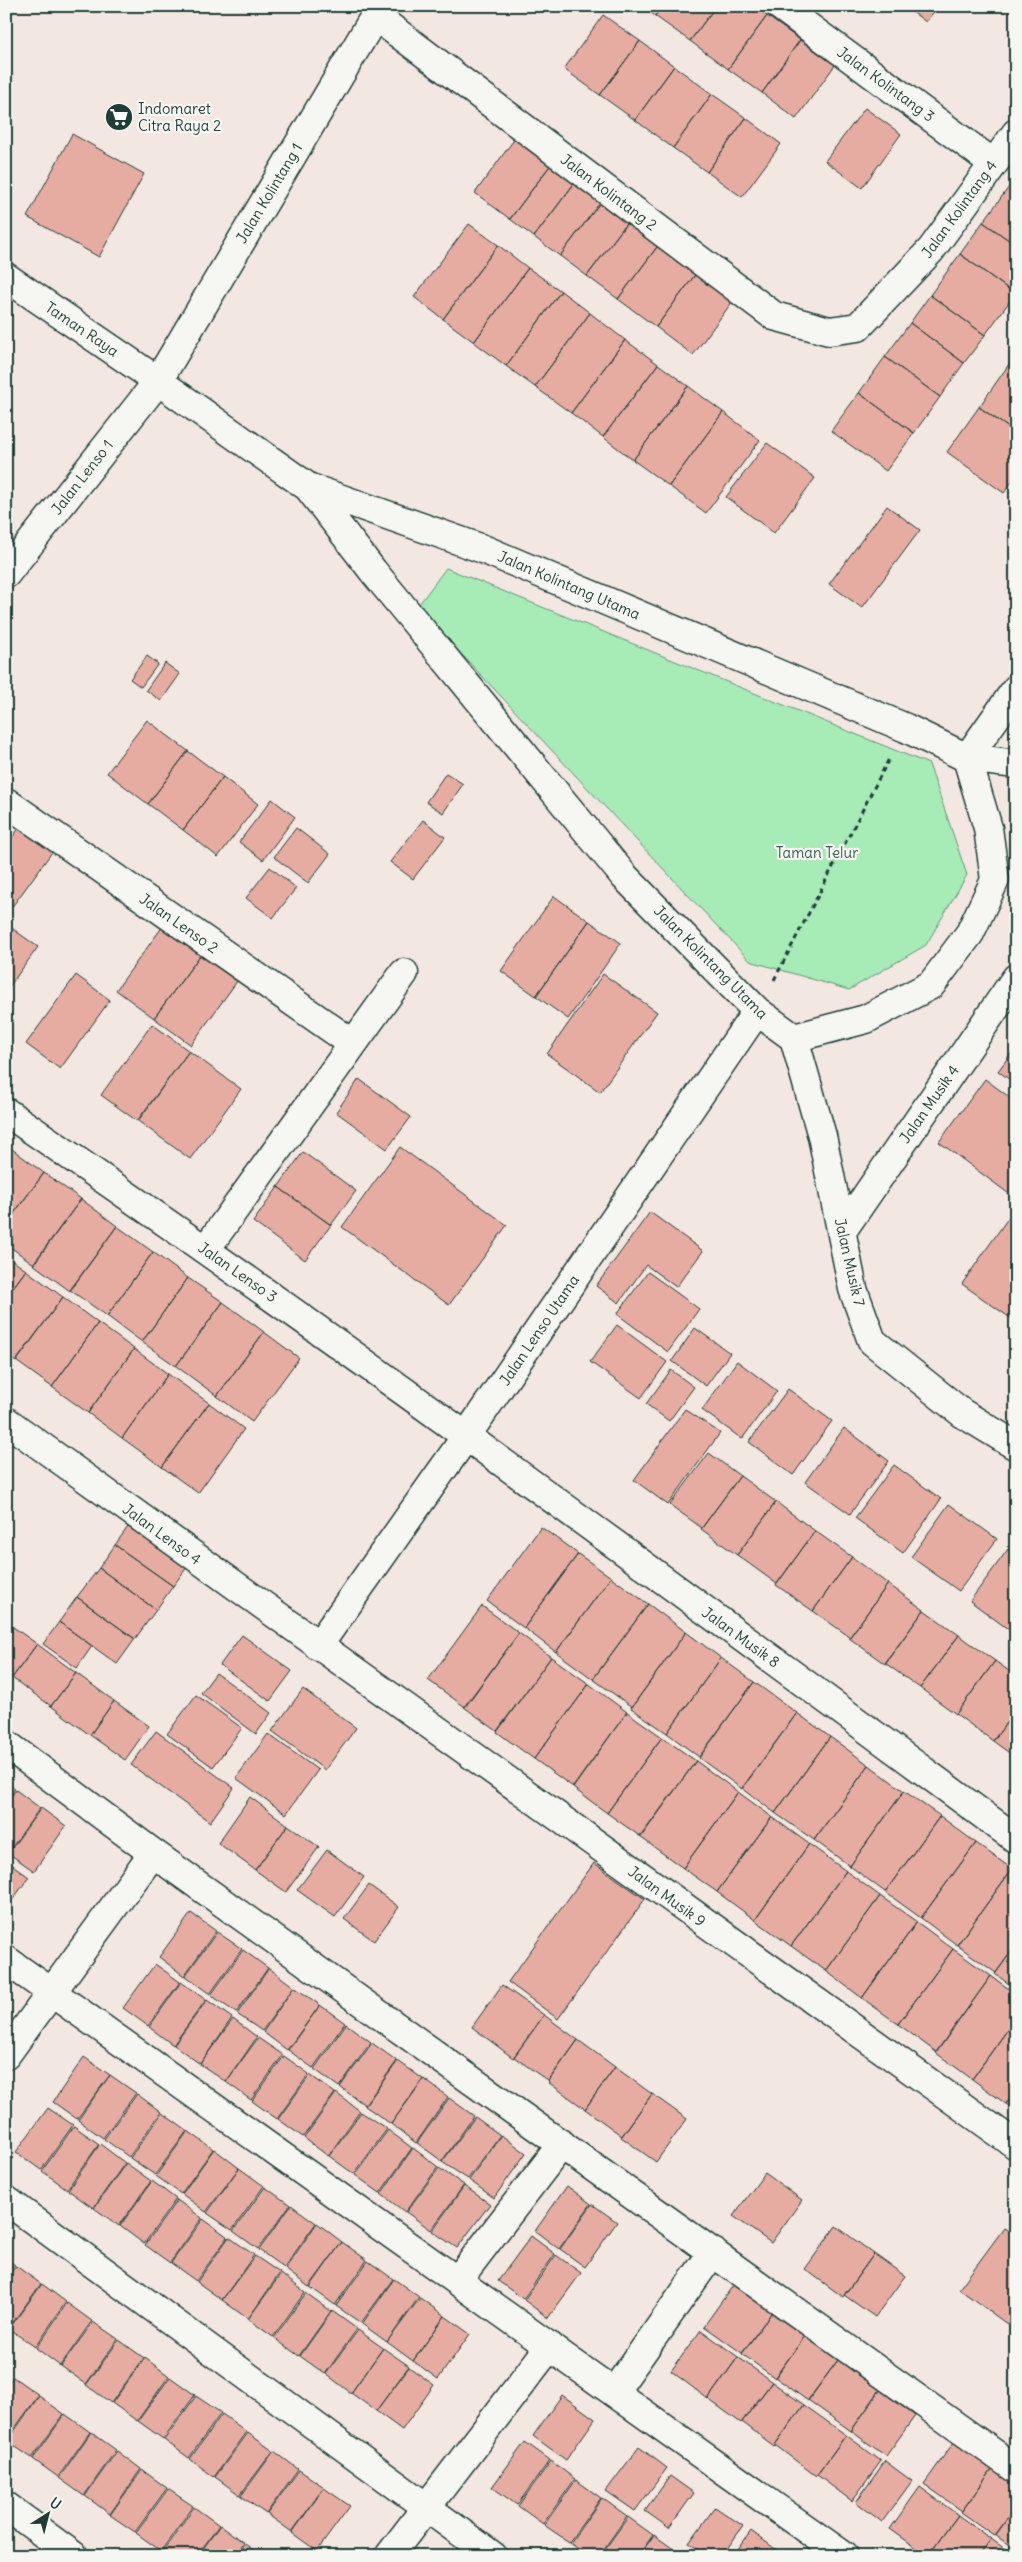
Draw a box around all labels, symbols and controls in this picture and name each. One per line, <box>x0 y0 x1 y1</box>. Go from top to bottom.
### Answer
street label: Jalan Kolintang 3 <box>834 42 938 126</box>
place label: Indomaret Citra Raya 2 <box>138 99 221 135</box>
supermarket icon: Indomaret Citra Raya 2 <box>104 102 134 132</box>
street label: Jalan Kolintang 1 <box>232 140 306 246</box>
street label: Jalan Kolintang 2 <box>557 150 661 234</box>
street label: Jalan Kolintang 4 <box>917 156 1001 262</box>
street label: Taman Raya <box>42 298 123 361</box>
street label: Jalan Lenso 1 <box>47 436 117 518</box>
street label: Jalan Kolintang Utama <box>495 546 644 624</box>
park label: Taman Telur <box>776 843 858 862</box>
street label: Jalan Lenso 2 <box>136 889 222 957</box>
street label: Jalan Kolintang Utama <box>650 901 772 1023</box>
street label: Jalan Musik 4 <box>895 1061 963 1147</box>
street label: Jalan Musik 7 <box>831 1216 869 1308</box>
street label: Jalan Lenso 3 <box>195 1238 281 1306</box>
street label: Jalan Lenso Utama <box>495 1271 583 1389</box>
street label: Jalan Lenso 4 <box>119 1499 205 1569</box>
street label: Jalan Musik 8 <box>699 1603 783 1671</box>
street label: Jalan Musik 9 <box>625 1862 709 1930</box>
north arrow <box>22 2490 72 2540</box>
text: U <box>46 2493 65 2514</box>

